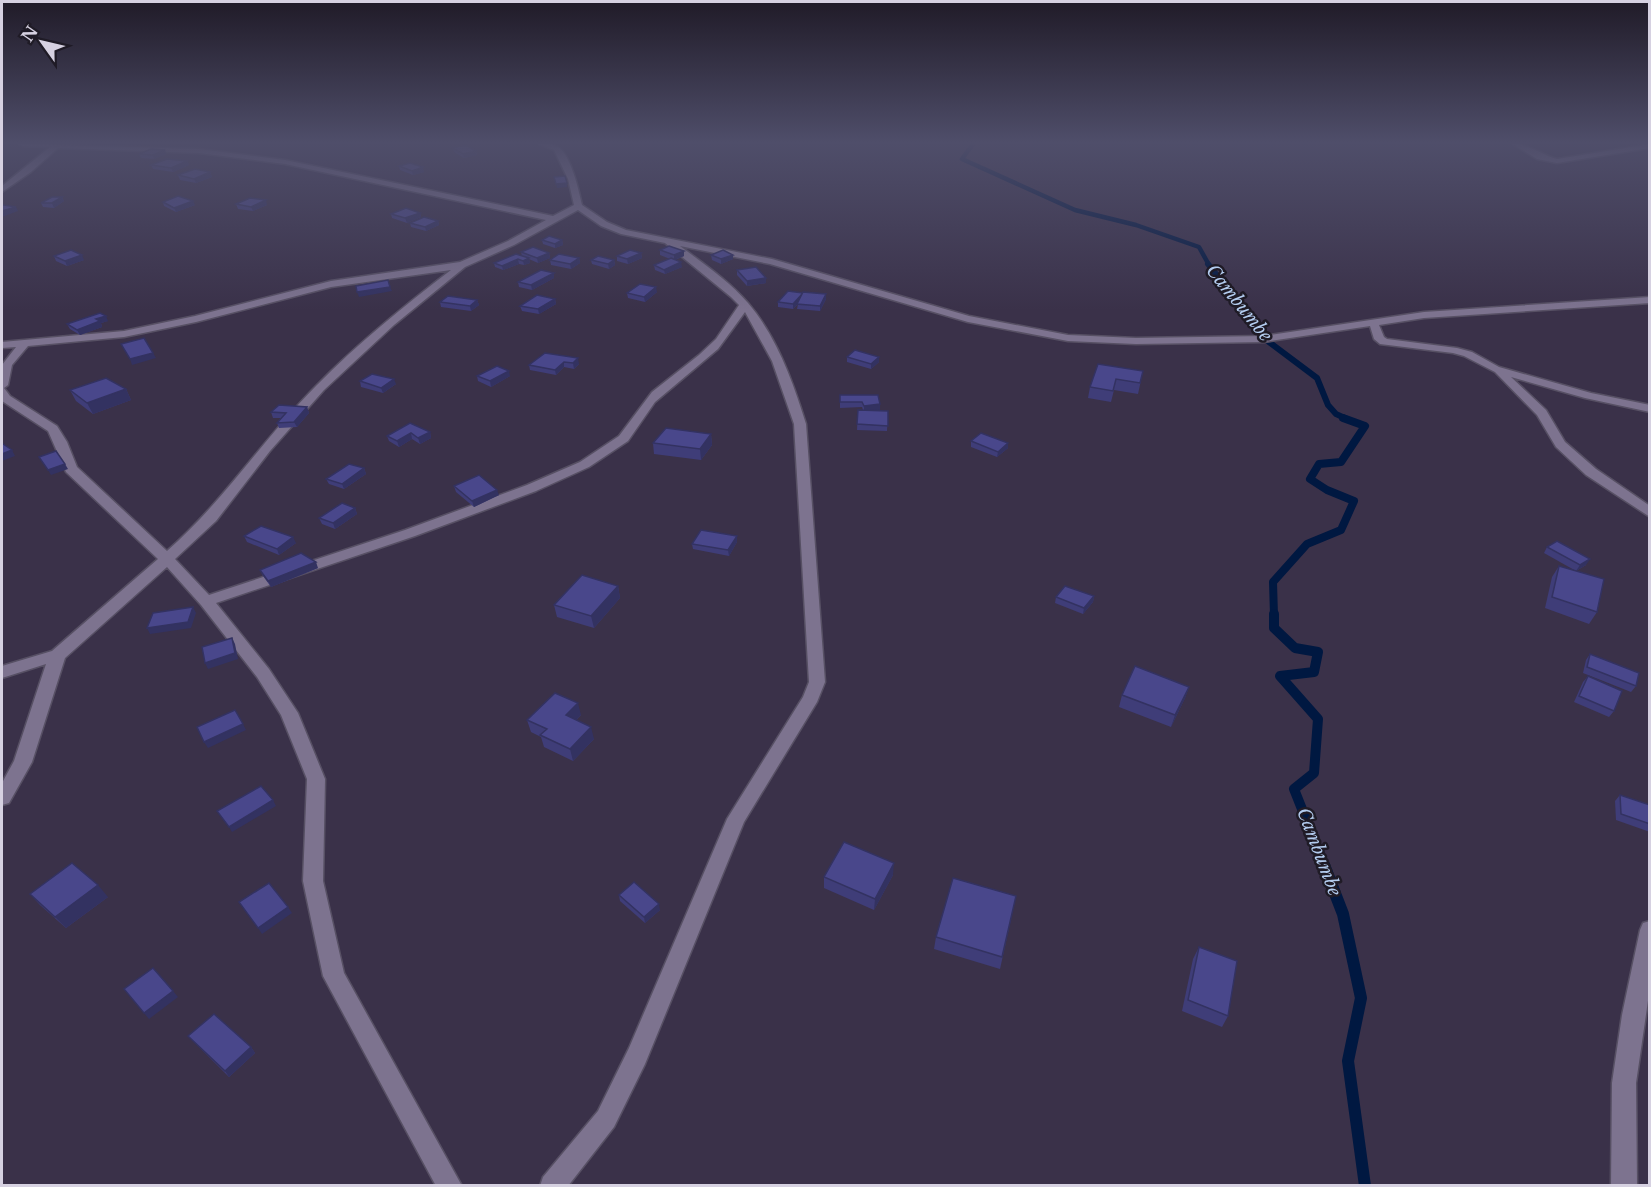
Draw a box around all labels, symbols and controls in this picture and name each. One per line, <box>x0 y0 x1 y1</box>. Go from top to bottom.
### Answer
north arrow <box>12 12 72 72</box>
text: N <box>17 22 42 45</box>
water label: Cambumbe <box>1201 260 1277 346</box>
water label: Cambumbe <box>1292 805 1346 899</box>

